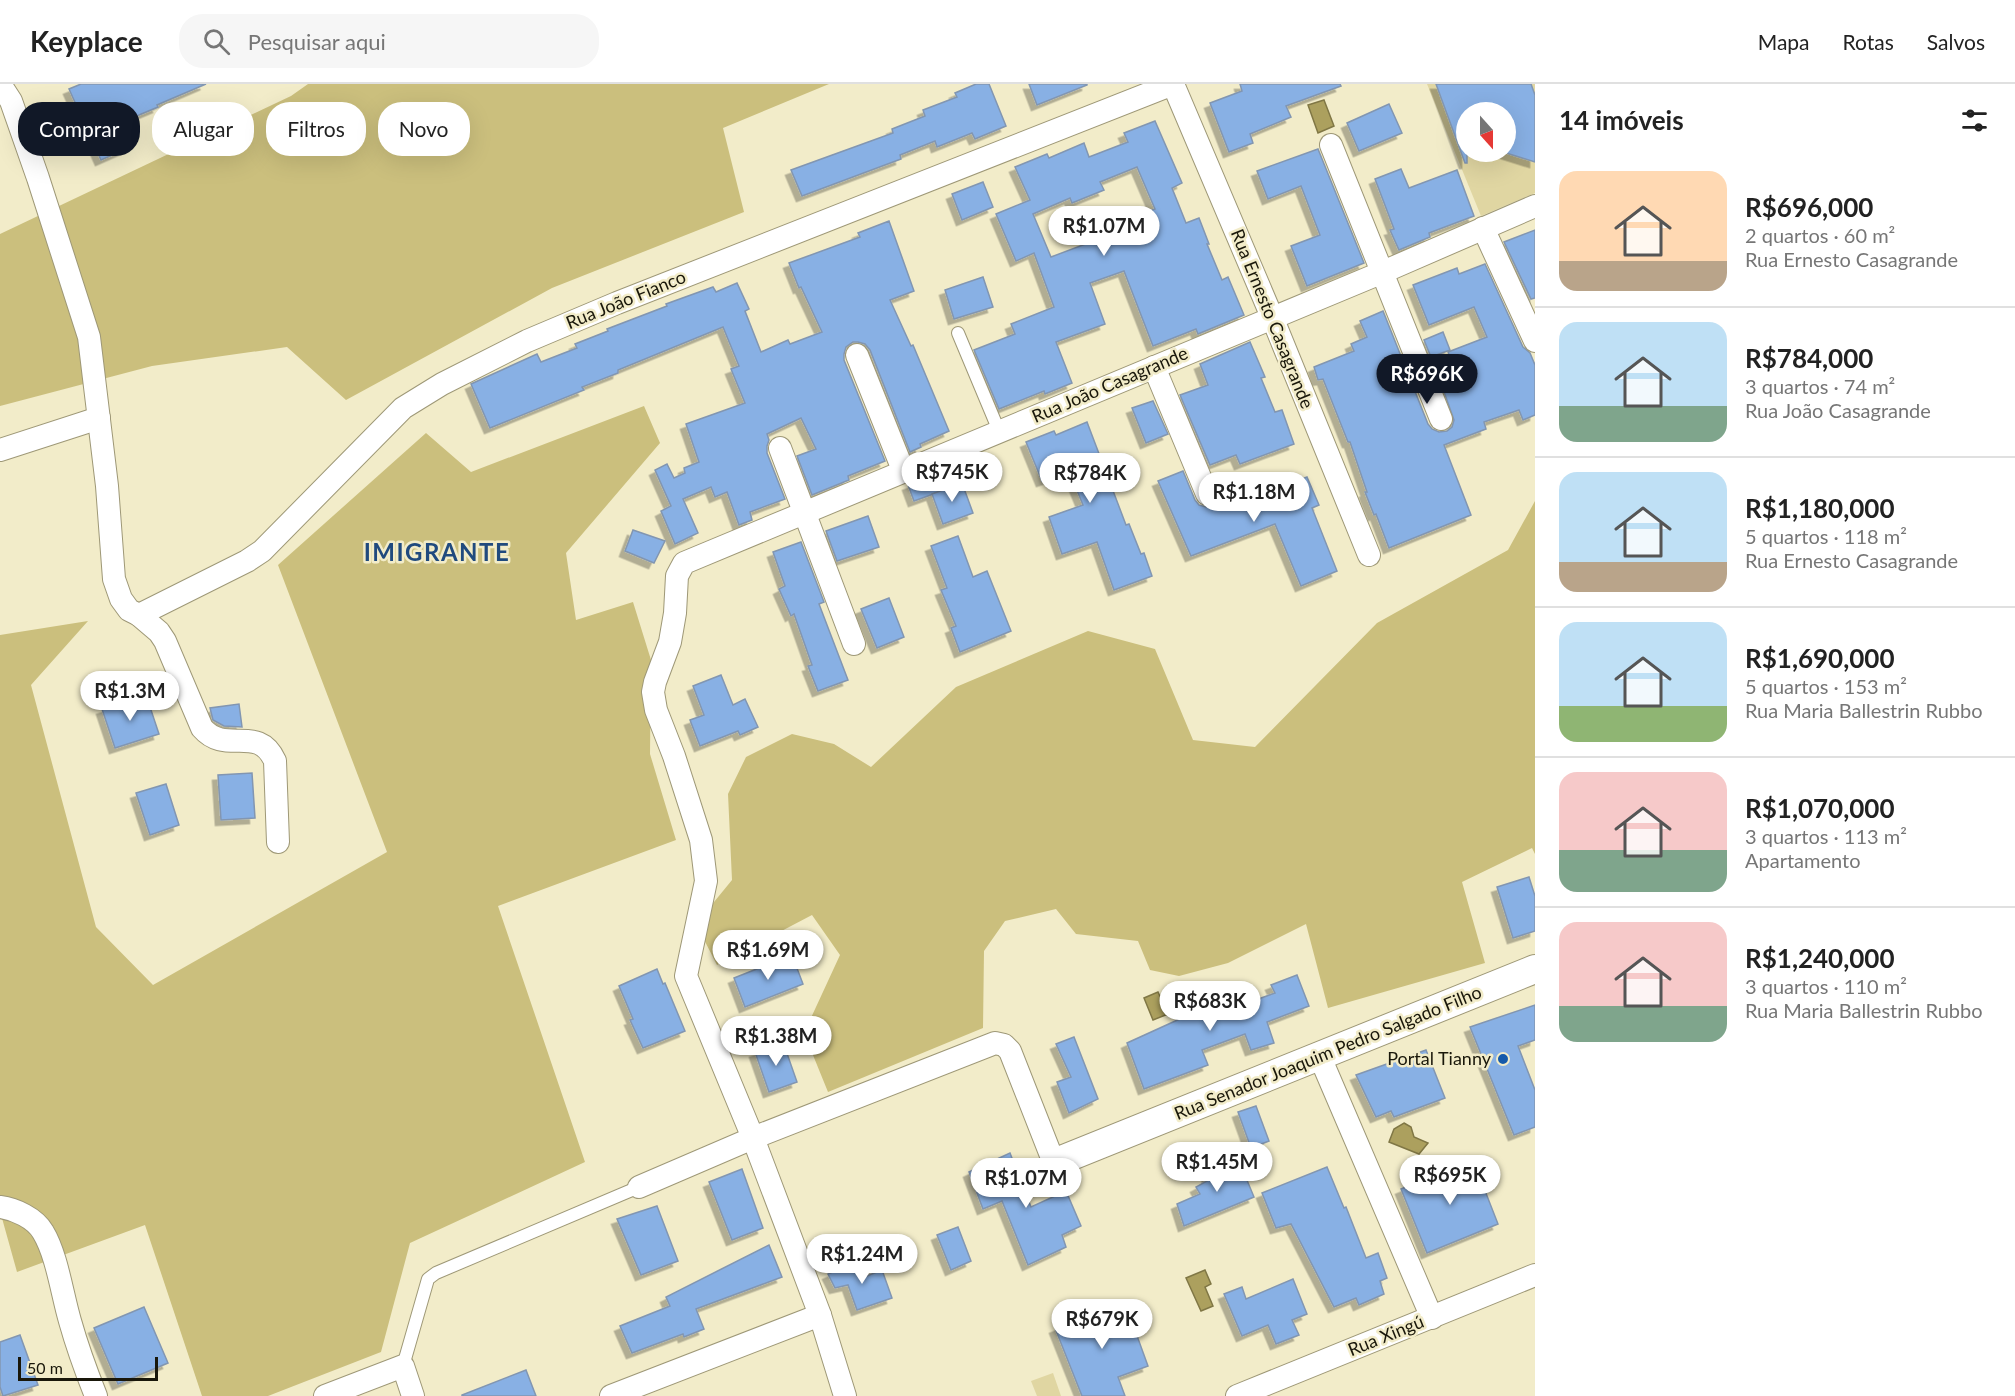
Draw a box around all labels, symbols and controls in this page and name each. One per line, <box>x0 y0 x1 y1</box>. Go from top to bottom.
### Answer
search box <box>179 14 599 68</box>
text: Keyplace <box>30 24 143 58</box>
icon: search <box>200 25 233 58</box>
text: Pesquisar aqui <box>248 28 386 55</box>
text: Mapa <box>1758 29 1810 54</box>
text: Rotas <box>1843 29 1894 54</box>
text: Salvos <box>1927 29 1985 54</box>
chip: Comprar <box>18 102 140 156</box>
chip: Alugar <box>152 102 254 156</box>
chip: Filtros <box>266 102 366 156</box>
chip: Novo <box>378 102 470 156</box>
north arrow <box>1456 102 1516 162</box>
map controls <box>1456 102 1516 162</box>
text: 14 imóveis <box>1559 104 1684 136</box>
icon: filters <box>1958 104 1991 137</box>
text: R$696,000 <box>1745 191 1873 223</box>
icon: home <box>1607 195 1679 267</box>
pin: R$1.07M <box>1049 206 1159 257</box>
text: R$1.07M <box>1063 213 1145 237</box>
text: 2 quartos · 60 m² <box>1745 223 1895 247</box>
street label: Rua Ernesto Casagrande <box>1227 226 1319 412</box>
text: Rua Ernesto Casagrande <box>1745 247 1958 271</box>
street label: Rua João Fianco <box>562 265 689 333</box>
street label: Rua João Casagrande <box>1028 341 1191 427</box>
text: R$784,000 <box>1745 342 1873 374</box>
icon: home <box>1607 346 1679 418</box>
pin: R$696K <box>1378 354 1476 405</box>
text: R$696K <box>1391 361 1463 385</box>
text: 3 quartos · 74 m² <box>1745 374 1895 398</box>
text: Rua João Casagrande <box>1745 398 1931 422</box>
pin: R$745K <box>903 452 1001 503</box>
pin: R$784K <box>1041 453 1139 504</box>
text: R$745K <box>916 459 988 483</box>
text: R$784K <box>1054 460 1126 484</box>
pin: R$1.18M <box>1199 472 1309 523</box>
text: R$1.18M <box>1213 479 1295 503</box>
text: R$1,180,000 <box>1745 492 1895 524</box>
icon: home <box>1607 496 1679 568</box>
text: 5 quartos · 118 m² <box>1745 524 1907 548</box>
district label: IMIGRANTE <box>364 537 510 566</box>
text: Rua Ernesto Casagrande <box>1745 548 1958 572</box>
text: R$1,690,000 <box>1745 642 1895 674</box>
icon: home <box>1607 646 1679 718</box>
pin: R$1.3M <box>81 671 179 722</box>
text: 5 quartos · 153 m² <box>1745 674 1907 698</box>
text: R$1.3M <box>94 678 166 702</box>
text: Rua Maria Ballestrin Rubbo <box>1745 698 1983 722</box>
text: R$1,070,000 <box>1745 792 1895 824</box>
icon: home <box>1607 796 1679 868</box>
text: 3 quartos · 113 m² <box>1745 824 1907 848</box>
text: Apartamento <box>1745 848 1861 872</box>
pin: R$1.69M <box>713 930 823 981</box>
text: R$1.69M <box>727 937 809 961</box>
text: R$1,240,000 <box>1745 942 1895 974</box>
icon: home <box>1607 946 1679 1018</box>
text: 3 quartos · 110 m² <box>1745 974 1907 998</box>
street label: Rua Senador Joaquim Pedro Salgado Filho <box>1171 980 1484 1124</box>
pin: R$683K <box>1161 981 1259 1032</box>
text: R$683K <box>1174 988 1246 1012</box>
text: Rua Maria Ballestrin Rubbo <box>1745 998 1983 1022</box>
pin: R$1.38M <box>721 1016 831 1067</box>
text: R$1.38M <box>735 1023 817 1047</box>
place label: Portal Tianny <box>1387 1047 1492 1069</box>
marker: Portal Tianny <box>1496 1052 1510 1066</box>
pin: R$1.45M <box>1162 1142 1272 1193</box>
text: R$1.45M <box>1176 1149 1258 1173</box>
pin: R$695K <box>1401 1155 1499 1206</box>
pin: R$1.07M <box>971 1158 1081 1209</box>
text: R$695K <box>1414 1162 1486 1186</box>
text: R$1.07M <box>985 1165 1067 1189</box>
pin: R$1.24M <box>807 1234 917 1285</box>
text: R$1.24M <box>821 1241 903 1265</box>
pin: R$679K <box>1053 1299 1151 1350</box>
text: R$679K <box>1066 1306 1138 1330</box>
street label: Rua Xingú <box>1344 1310 1427 1360</box>
scale bar <box>18 1354 158 1382</box>
text: 50 m <box>27 1358 63 1377</box>

